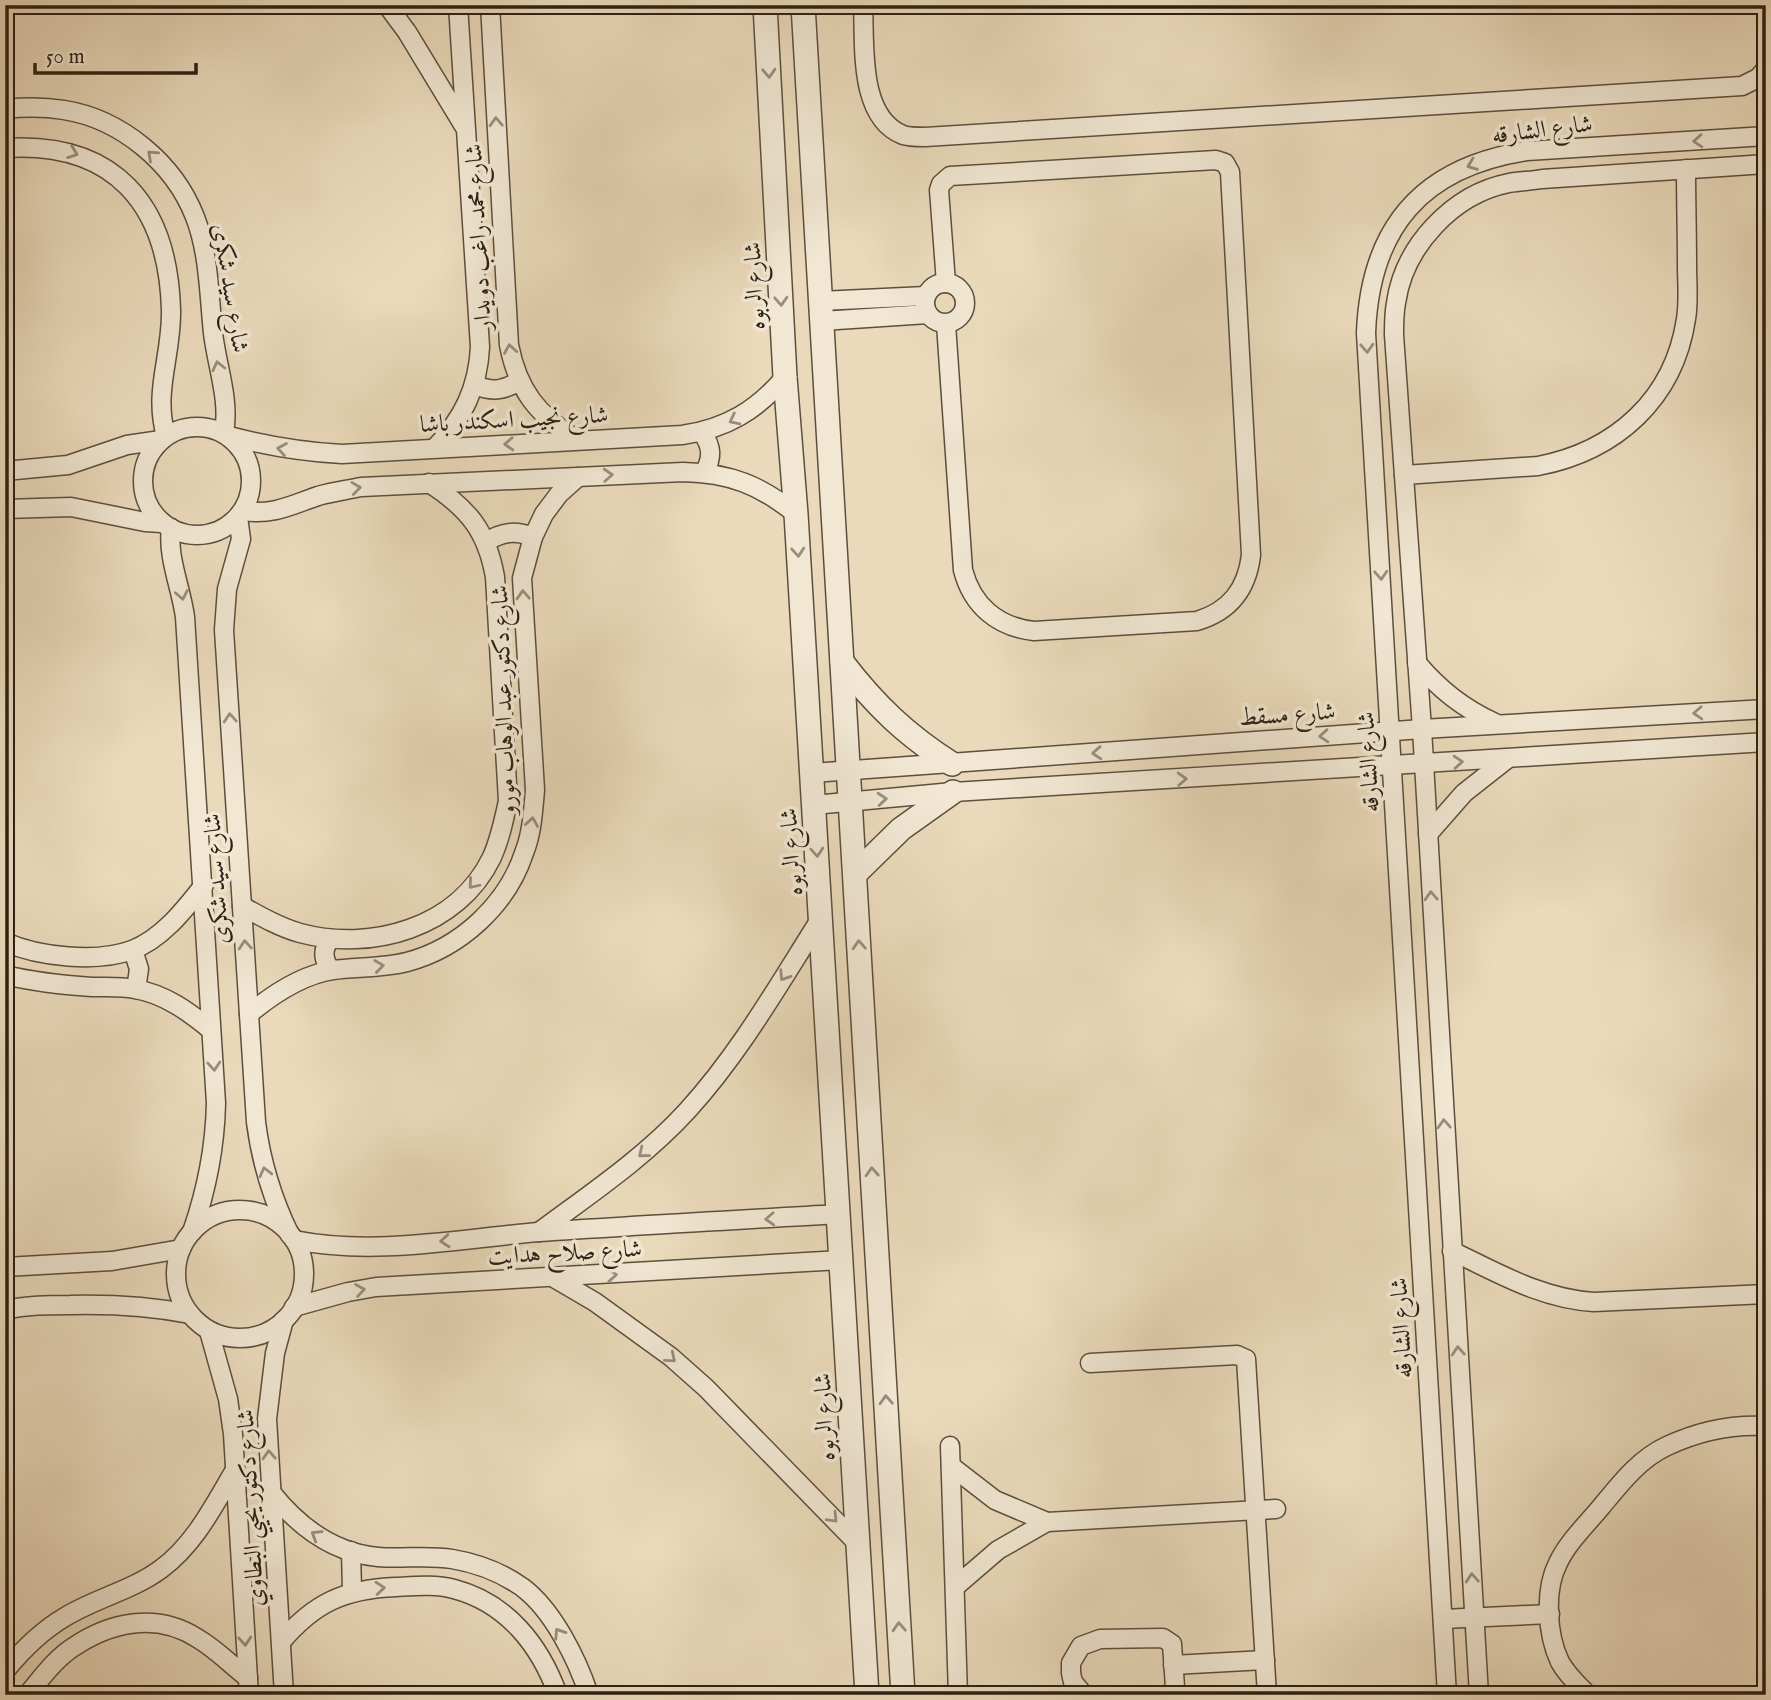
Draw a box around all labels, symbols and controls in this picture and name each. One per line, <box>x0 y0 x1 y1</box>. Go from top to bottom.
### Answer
scale bar <box>35 32 196 76</box>
text: 50 m <box>46 44 85 71</box>
one-way arrow <box>761 68 776 79</box>
street label: شارع الشارقه <box>1490 109 1595 155</box>
one-way arrow <box>489 116 504 127</box>
one-way arrow <box>1692 133 1703 148</box>
street label: شارع محمد راغب دويدار <box>459 143 503 333</box>
one-way arrow <box>66 145 78 159</box>
one-way arrow <box>147 151 160 163</box>
one-way arrow <box>1467 156 1479 170</box>
street label: شارع سيد شكرى <box>201 221 255 356</box>
street label: شارع الربوه <box>738 241 776 331</box>
one-way arrow <box>774 295 789 306</box>
one-way arrow <box>503 343 518 355</box>
one-way arrow <box>1360 343 1375 354</box>
one-way arrow <box>212 360 227 372</box>
street label: شارع نجيب اسكندر باشا <box>419 400 609 444</box>
one-way arrow <box>729 412 741 426</box>
one-way arrow <box>503 436 514 451</box>
one-way arrow <box>276 442 288 457</box>
one-way arrow <box>602 468 613 483</box>
one-way arrow <box>350 481 362 496</box>
one-way arrow <box>791 547 806 558</box>
one-way arrow <box>1373 570 1388 581</box>
street label: شارع دكتور عبد الوهاب مورو <box>485 584 527 818</box>
one-way arrow <box>173 589 188 601</box>
one-way arrow <box>516 589 531 600</box>
street label: شارع مسقط <box>1238 697 1337 737</box>
one-way arrow <box>1692 705 1703 720</box>
street label: شارع الشارقه <box>1351 710 1391 813</box>
one-way arrow <box>223 713 238 724</box>
one-way arrow <box>1318 728 1329 743</box>
one-way arrow <box>1091 745 1102 760</box>
one-way arrow <box>1453 755 1464 770</box>
one-way arrow <box>1177 771 1188 786</box>
one-way arrow <box>877 792 888 807</box>
street label: شارع الربوه <box>774 807 814 897</box>
street label: شارع سيد شكرى <box>197 812 241 945</box>
one-way arrow <box>524 816 539 828</box>
one-way arrow <box>809 847 824 858</box>
one-way arrow <box>468 876 481 889</box>
one-way arrow <box>1424 891 1439 902</box>
one-way arrow <box>237 940 252 951</box>
one-way arrow <box>852 940 867 951</box>
one-way arrow <box>373 959 384 974</box>
one-way arrow <box>779 968 792 981</box>
one-way arrow <box>206 1061 221 1072</box>
one-way arrow <box>1437 1118 1452 1129</box>
one-way arrow <box>639 1145 652 1157</box>
one-way arrow <box>259 1166 273 1178</box>
one-way arrow <box>865 1167 880 1178</box>
one-way arrow <box>764 1211 775 1226</box>
one-way arrow <box>439 1233 450 1248</box>
street label: شارع صلاح هدايت <box>487 1234 643 1277</box>
one-way arrow <box>606 1267 617 1282</box>
street label: شارع الشارقه <box>1384 1276 1424 1379</box>
one-way arrow <box>354 1283 366 1298</box>
one-way arrow <box>1451 1345 1466 1356</box>
one-way arrow <box>663 1350 676 1362</box>
street label: شارع الربوه <box>808 1372 846 1462</box>
one-way arrow <box>878 1394 893 1405</box>
street label: شارع دكتور يحيي البطاوي <box>231 1408 277 1608</box>
one-way arrow <box>262 1450 277 1461</box>
one-way arrow <box>824 1510 837 1523</box>
one-way arrow <box>310 1530 323 1543</box>
one-way arrow <box>1465 1572 1480 1583</box>
one-way arrow <box>374 1581 385 1596</box>
one-way arrow <box>892 1621 907 1632</box>
one-way arrow <box>555 1628 568 1641</box>
one-way arrow <box>237 1636 252 1647</box>

